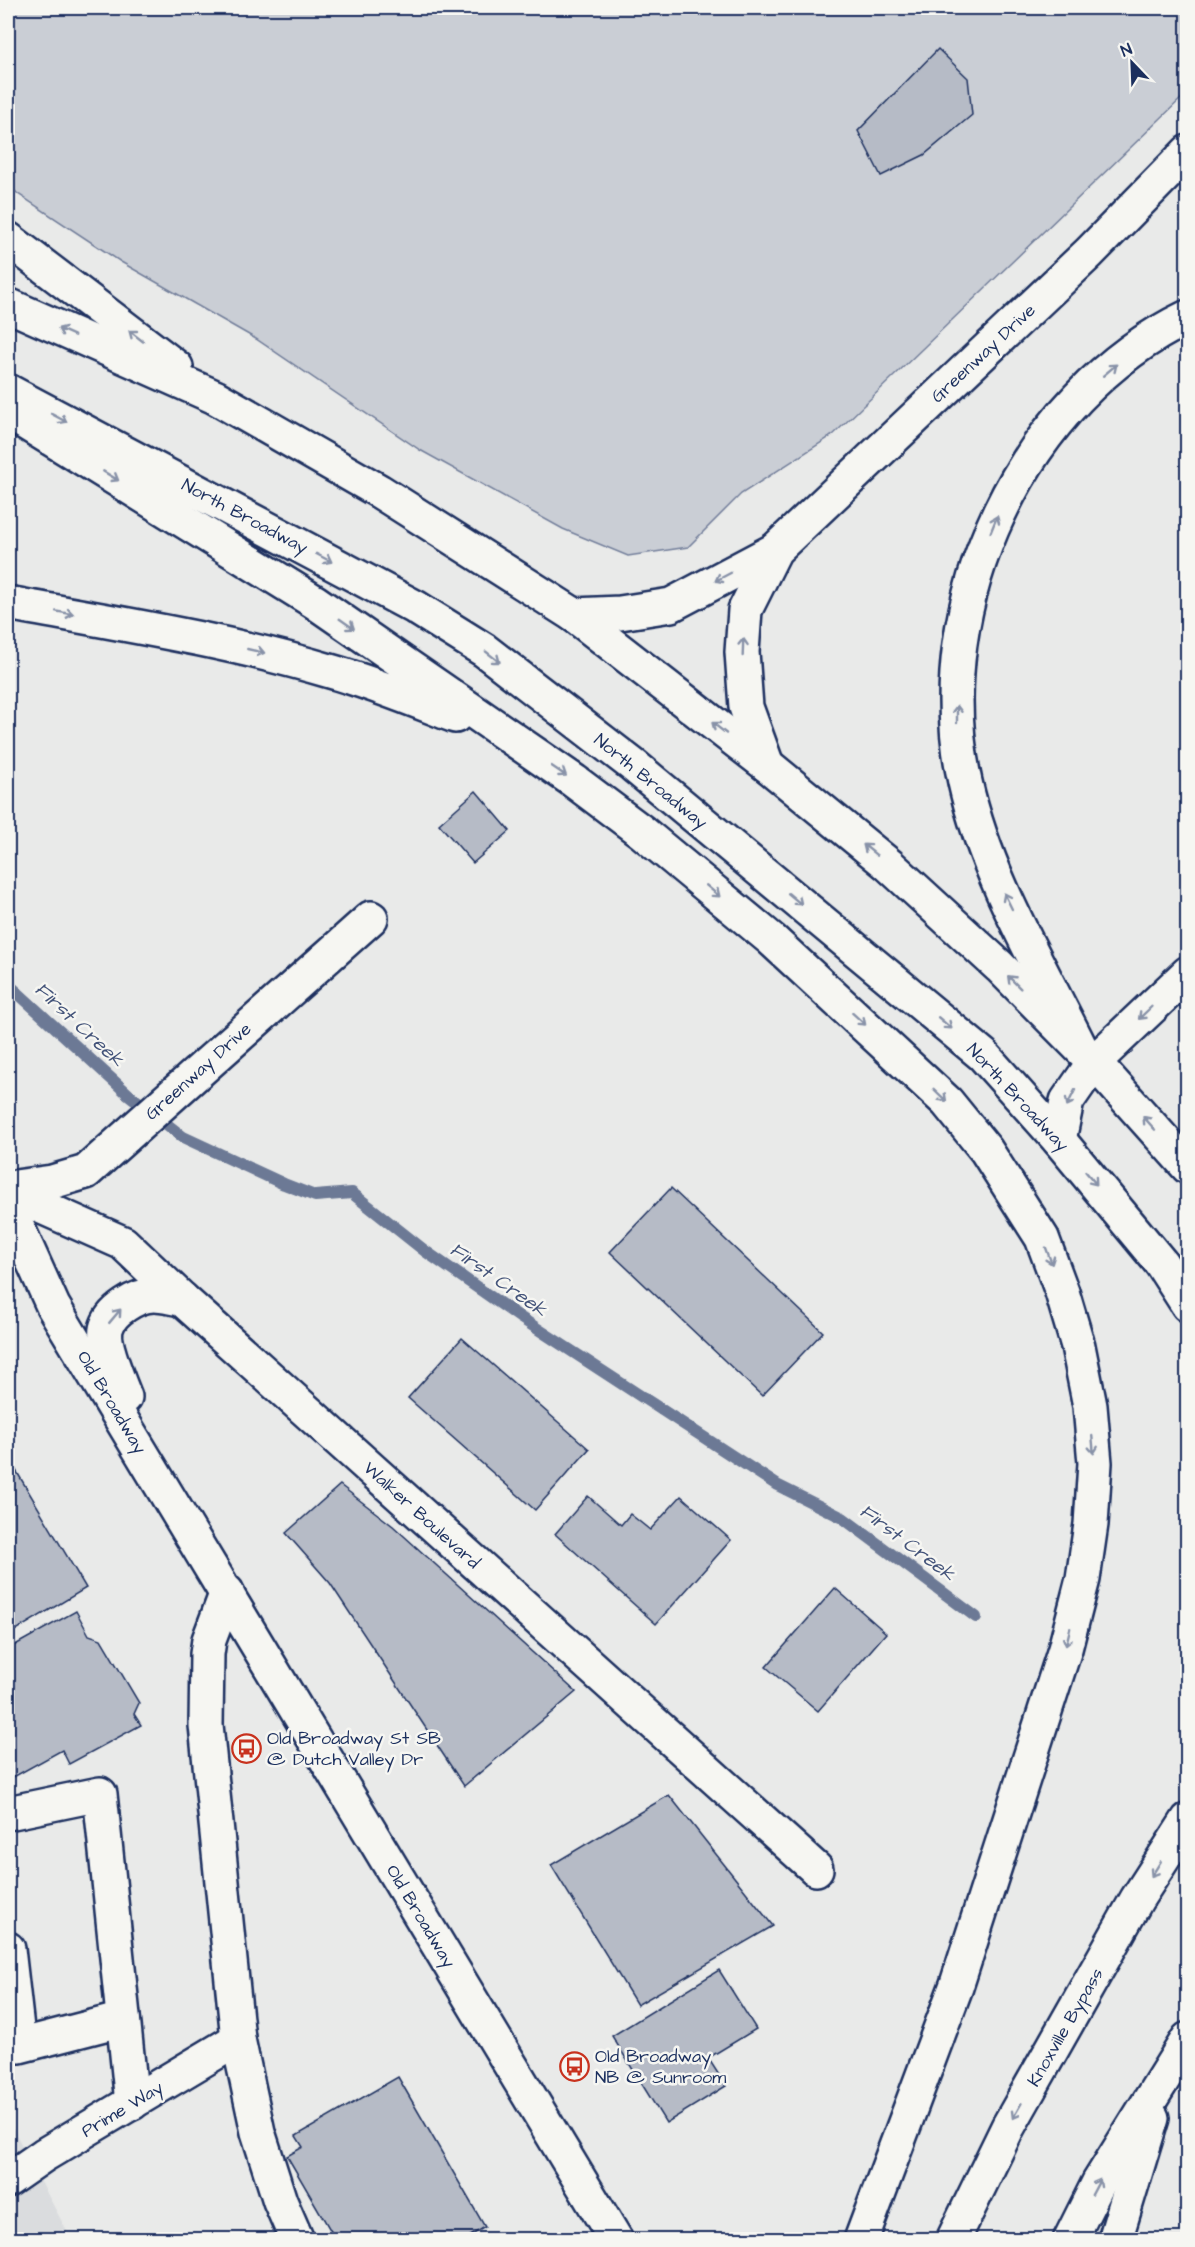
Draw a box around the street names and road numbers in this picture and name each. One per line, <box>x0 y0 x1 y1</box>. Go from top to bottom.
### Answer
street label: Greenway Drive <box>925 298 1042 409</box>
street label: North Broadway <box>177 473 312 561</box>
street label: North Broadway <box>588 728 713 836</box>
street label: Greenway Drive <box>140 1017 258 1127</box>
street label: North Broadway <box>960 1038 1074 1158</box>
street label: Old Broadway <box>70 1346 152 1459</box>
street label: Walker Boulevard <box>358 1456 485 1575</box>
street label: Old Broadway <box>379 1860 461 1973</box>
street label: Knoxville Bypass <box>1021 1963 1110 2092</box>
street label: Prime Way <box>77 2075 168 2144</box>

